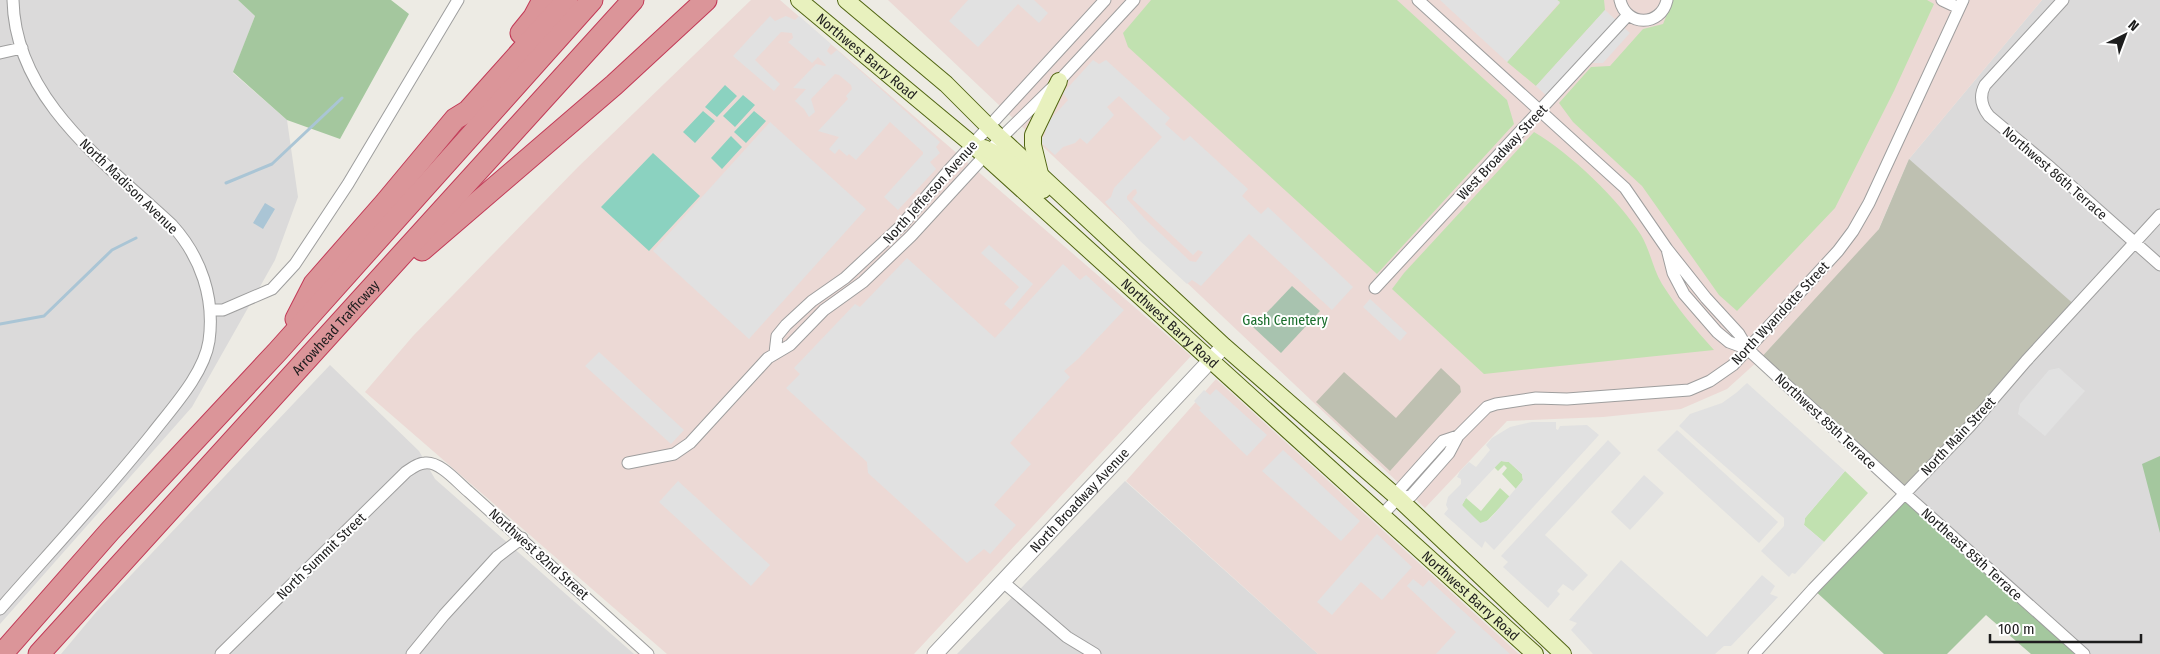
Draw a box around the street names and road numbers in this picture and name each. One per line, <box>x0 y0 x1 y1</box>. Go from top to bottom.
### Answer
street label: Northwest Barry Road <box>813 10 920 103</box>
street label: West Broadway Street <box>1454 101 1551 204</box>
street label: Northwest 86th Terrace <box>1999 123 2111 224</box>
street label: North Madison Avenue <box>76 135 181 238</box>
street label: North Jefferson Avenue <box>880 137 981 247</box>
street label: North Wyandotte Street <box>1728 258 1833 369</box>
street label: Northwest Barry Road <box>1117 275 1222 372</box>
street label: Arrowhead Trafficway <box>289 276 384 379</box>
street label: Northwest 85th Terrace <box>1771 370 1880 473</box>
street label: North Main Street <box>1918 393 1999 479</box>
street label: North Broadway Avenue <box>1027 445 1133 556</box>
street label: Northwest 82nd Street <box>485 505 592 604</box>
street label: Northeast 85th Terrace <box>1918 505 2026 604</box>
street label: North Summit Street <box>273 509 370 603</box>
street label: Northwest Barry Road <box>1418 548 1523 645</box>

